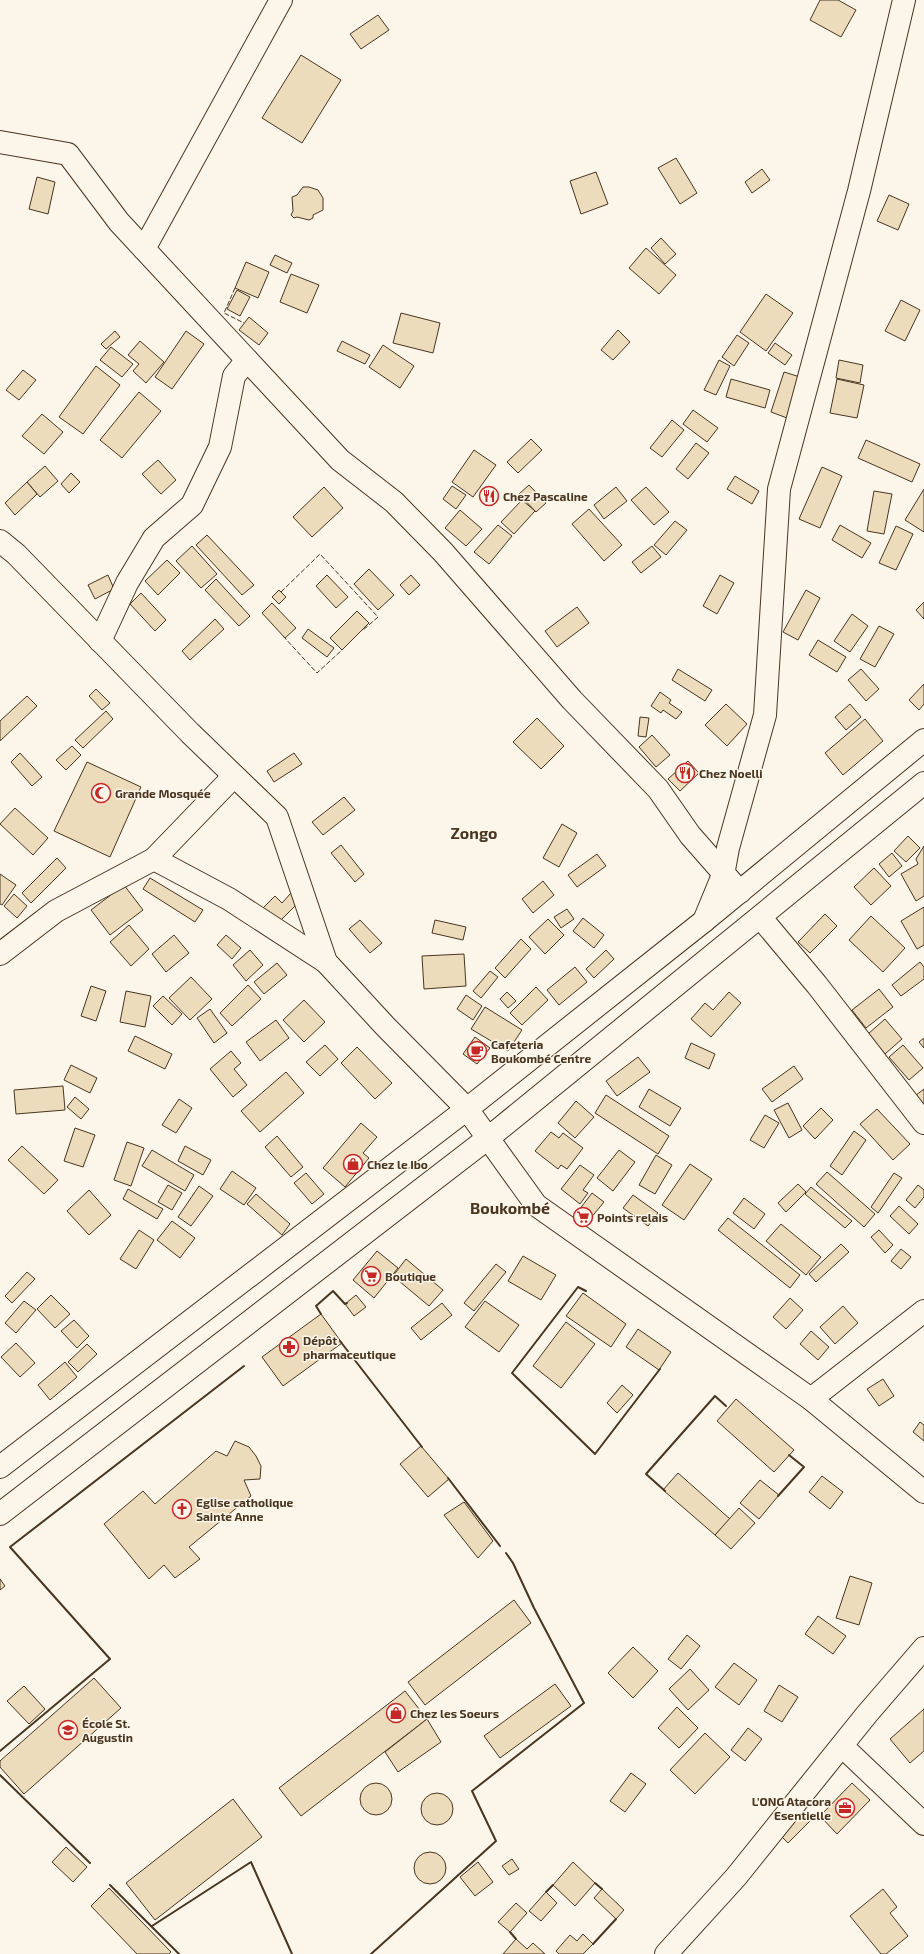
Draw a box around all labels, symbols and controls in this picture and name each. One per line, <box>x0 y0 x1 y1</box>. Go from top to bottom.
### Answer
restaurant icon: Chez Pascaline <box>478 485 500 507</box>
place label: Chez Pascaline <box>503 489 588 503</box>
restaurant icon: Chez Noelli <box>674 762 696 784</box>
place label: Chez Noelli <box>699 766 763 780</box>
mosque icon: Grande Mosquée <box>90 782 112 804</box>
place label: Grande Mosquée <box>115 786 211 800</box>
district label: Zongo <box>450 823 498 842</box>
place label: Cafeteria Boukombé Centre <box>491 1037 591 1065</box>
cafe icon: Cafeteria Boukombé Centre <box>466 1040 488 1062</box>
shop icon: Chez le Ibo <box>342 1153 364 1175</box>
place label: Chez le Ibo <box>367 1157 428 1171</box>
district label: Boukombé <box>470 1198 550 1217</box>
supermarket icon: Points relais <box>572 1206 594 1228</box>
place label: Points relais <box>597 1210 668 1224</box>
supermarket icon: Boutique <box>360 1265 382 1287</box>
place label: Boutique <box>385 1269 436 1283</box>
place label: Dépôt pharmaceutique <box>303 1333 396 1361</box>
pharmacy icon: Dépôt pharmaceutique <box>278 1336 300 1358</box>
place label: Eglise catholique Sainte Anne <box>196 1495 294 1523</box>
church icon: Eglise catholique Sainte Anne <box>171 1498 193 1520</box>
shop icon: Chez les Soeurs <box>385 1702 407 1724</box>
place label: Chez les Soeurs <box>410 1706 499 1720</box>
place label: École St. Augustin <box>82 1716 133 1744</box>
school or university icon: École St. Augustin <box>57 1719 79 1741</box>
place label: L'ONG Atacora Esentielle <box>752 1794 831 1822</box>
office icon: L'ONG Atacora Esentielle <box>834 1797 856 1819</box>

